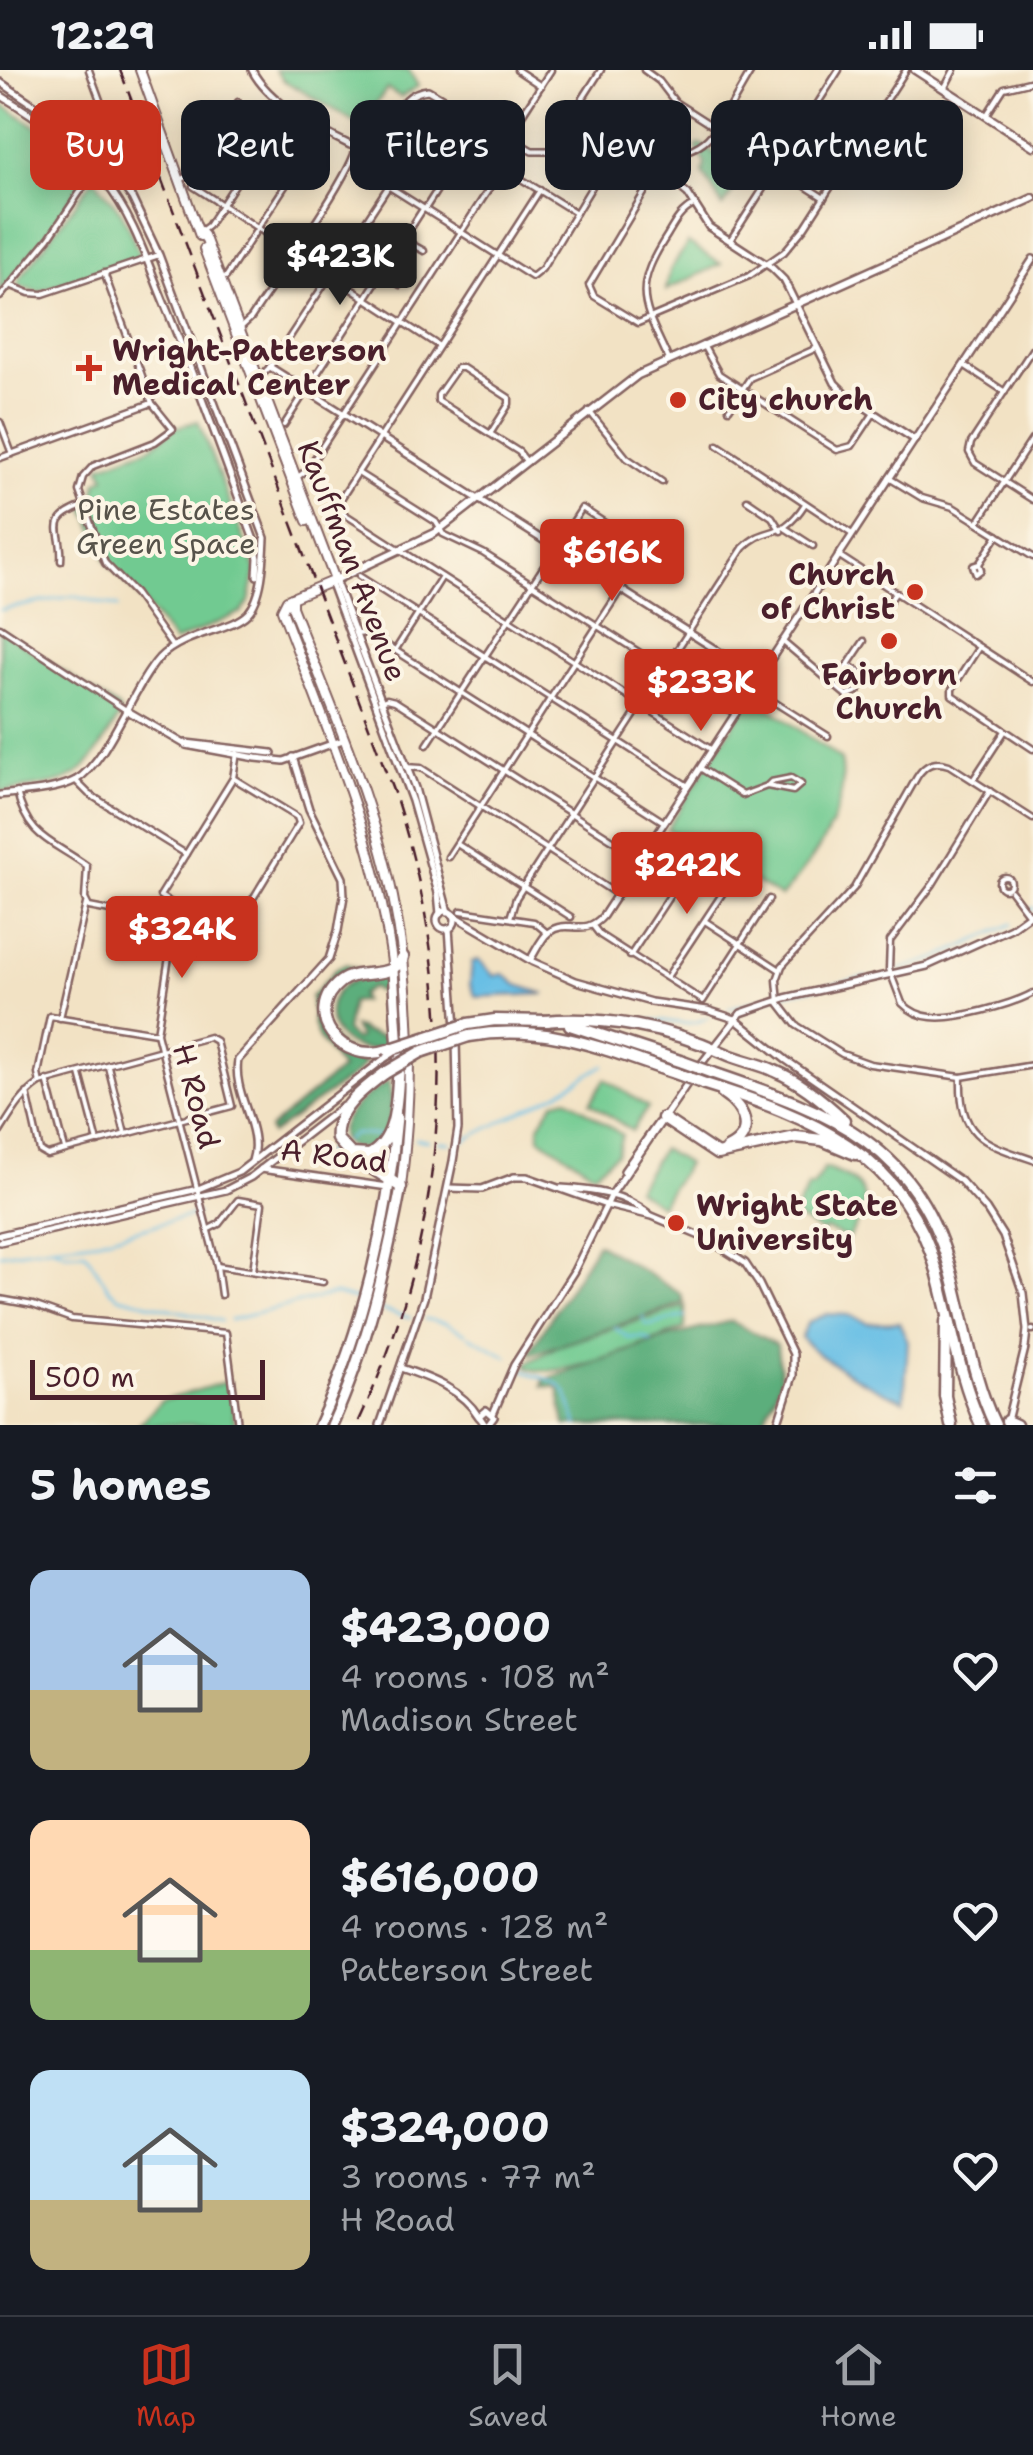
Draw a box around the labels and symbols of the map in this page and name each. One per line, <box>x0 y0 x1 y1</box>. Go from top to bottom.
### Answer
pin: $423K <box>270 223 410 308</box>
place label: Wright-Patterson Medical Center <box>112 330 386 405</box>
marker: Wright-Patterson Medical Center <box>76 355 102 381</box>
place label: City church <box>698 379 873 420</box>
marker: City church <box>667 389 689 411</box>
street label: Kauffman Avenue <box>288 435 417 687</box>
park label: Pine Estates Green Space <box>76 489 256 564</box>
pin: $616K <box>542 519 682 604</box>
place label: Church of Christ <box>761 554 895 629</box>
marker: Church of Christ <box>904 581 926 603</box>
marker: Fairborn Church <box>878 630 900 652</box>
pin: $233K <box>631 649 771 734</box>
place label: Fairborn Church <box>821 654 957 729</box>
pin: $242K <box>617 832 757 917</box>
pin: $324K <box>112 896 252 981</box>
street label: H Road <box>163 1039 230 1153</box>
street label: A Road <box>278 1129 390 1182</box>
place label: Wright State University <box>696 1185 898 1260</box>
marker: Wright State University <box>665 1212 687 1234</box>
scale bar <box>30 1355 265 1400</box>

